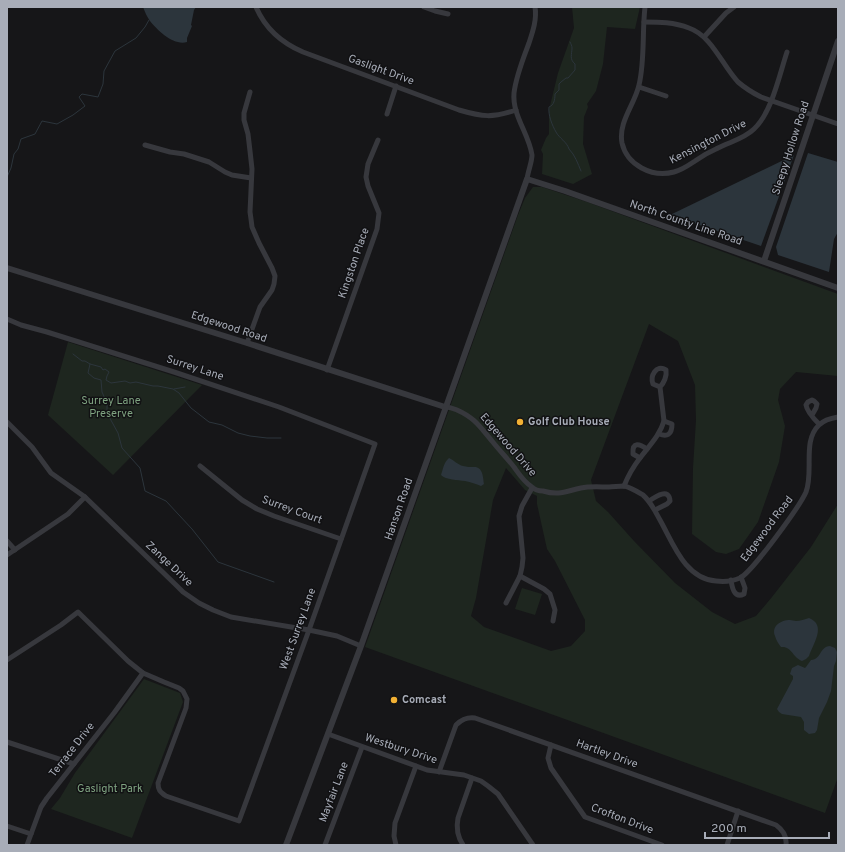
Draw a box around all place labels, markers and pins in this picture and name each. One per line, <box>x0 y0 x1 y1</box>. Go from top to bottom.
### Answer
place label: Golf Club House <box>528 415 610 429</box>
marker: Golf Club House <box>515 417 525 427</box>
place label: Comcast <box>402 693 446 707</box>
marker: Comcast <box>389 695 399 705</box>

